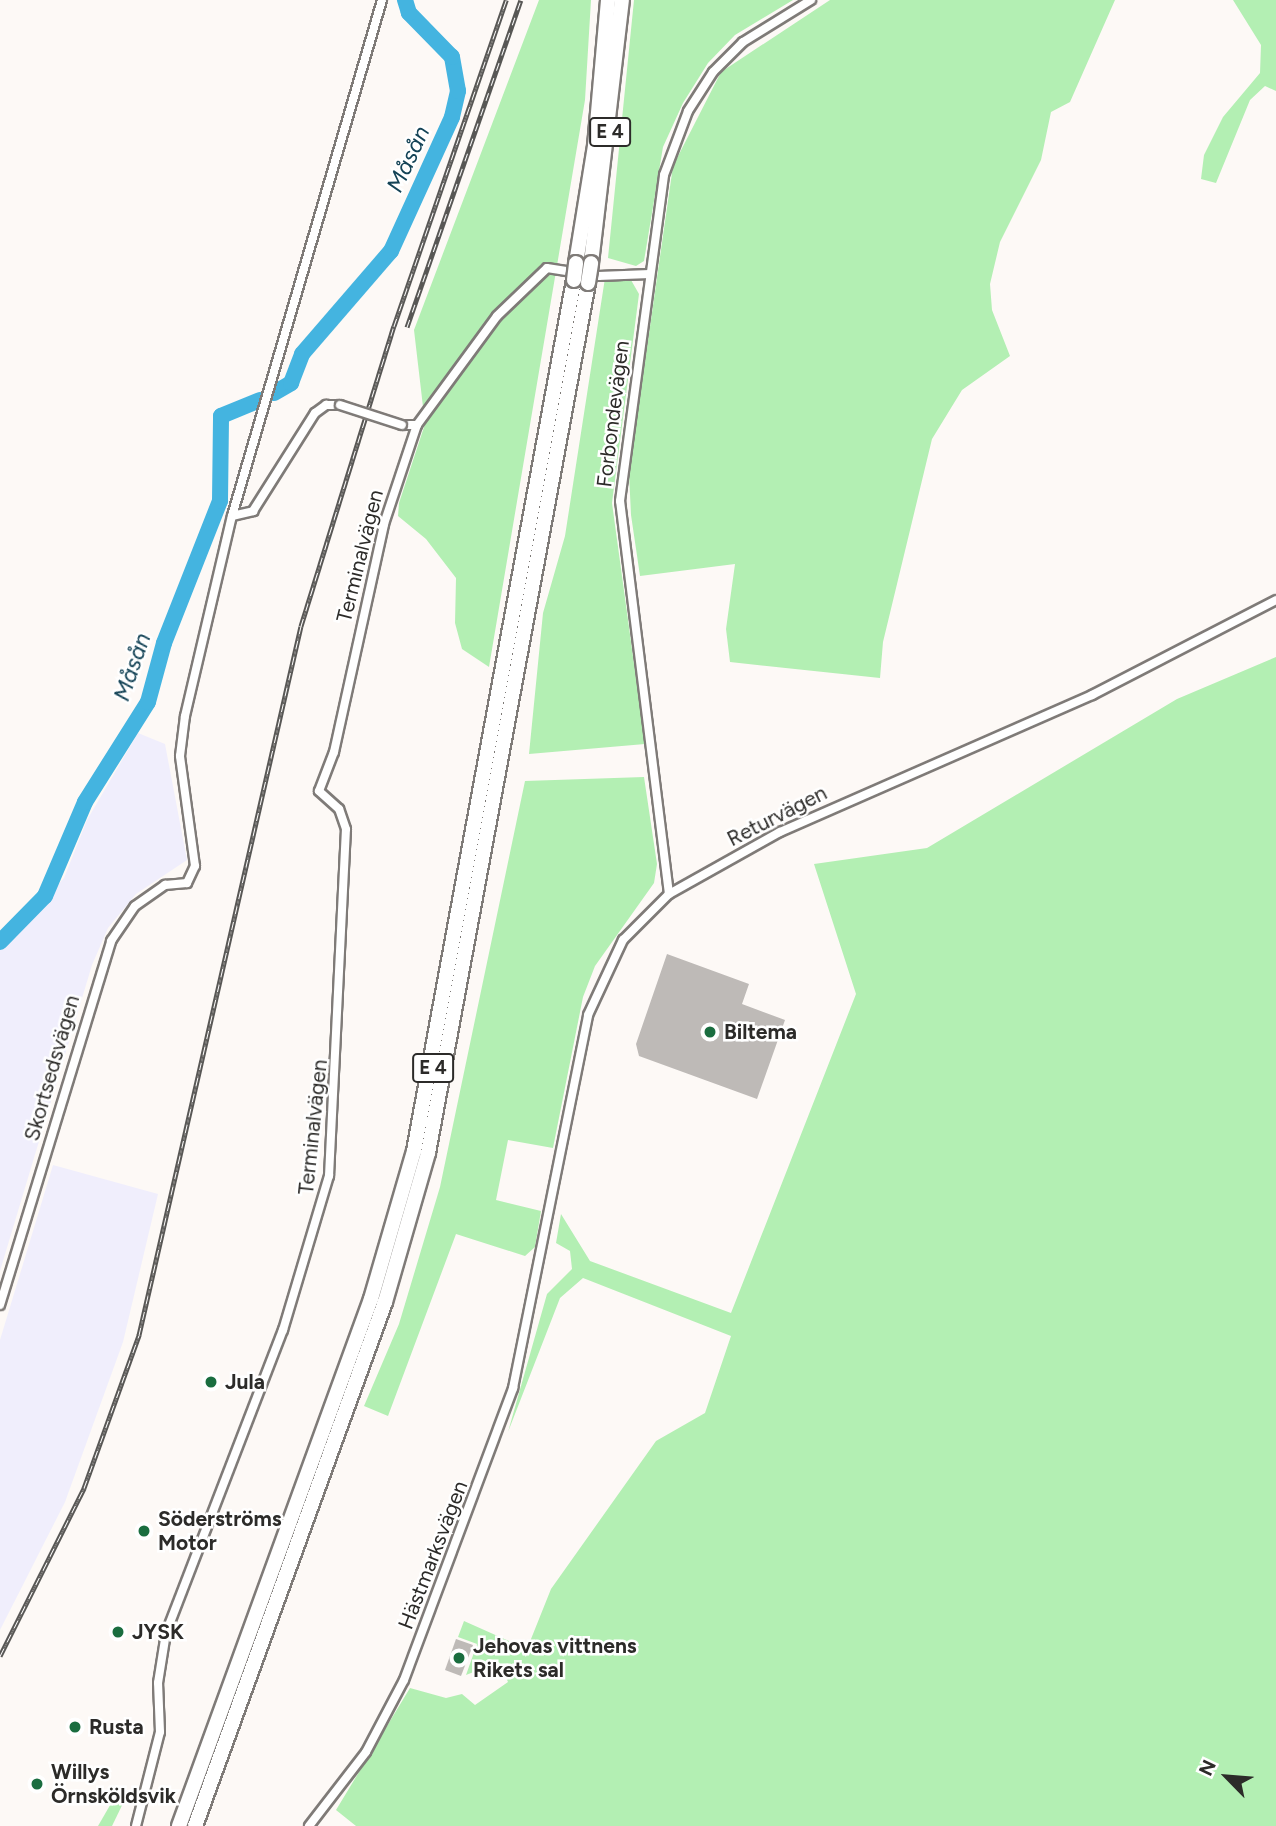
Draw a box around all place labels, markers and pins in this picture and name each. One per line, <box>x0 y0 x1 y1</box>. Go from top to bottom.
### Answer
place label: Biltema <box>724 1019 797 1045</box>
marker: Biltema <box>702 1024 718 1040</box>
place label: Jula <box>225 1369 265 1395</box>
marker: Jula <box>203 1374 219 1390</box>
place label: Söderströms Motor <box>158 1506 282 1556</box>
marker: Söderströms Motor <box>136 1523 152 1539</box>
place label: JYSK <box>132 1619 184 1645</box>
marker: JYSK <box>110 1624 126 1640</box>
place label: Jehovas vittnens Rikets sal <box>473 1633 637 1683</box>
marker: Jehovas vittnens Rikets sal <box>451 1650 467 1666</box>
place label: Rusta <box>89 1714 144 1740</box>
marker: Rusta <box>67 1719 83 1735</box>
place label: Willys Örnsköldsvik <box>51 1759 176 1809</box>
marker: Willys Örnsköldsvik <box>29 1776 45 1792</box>

